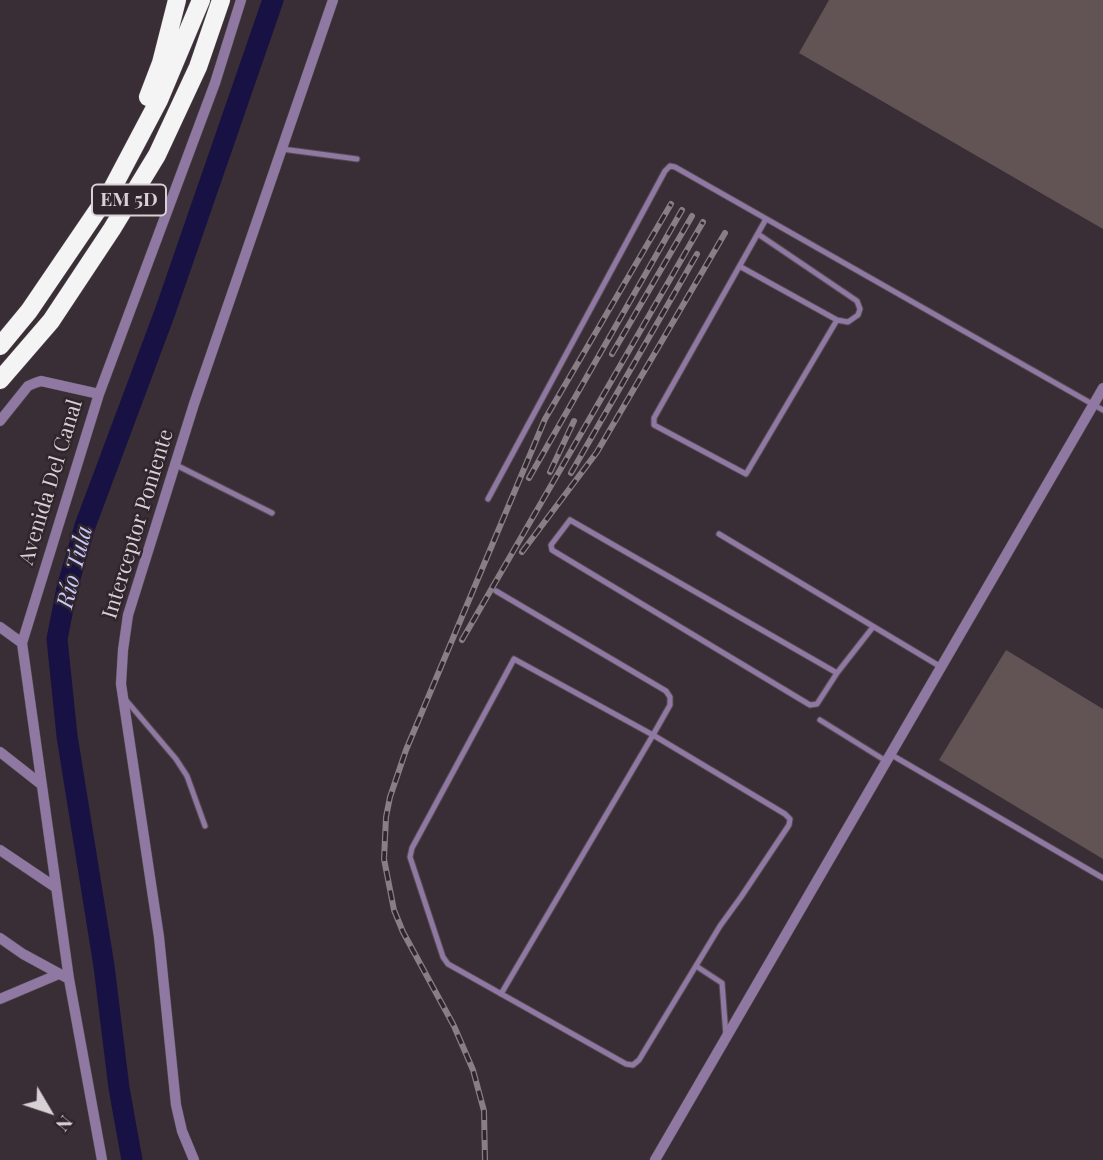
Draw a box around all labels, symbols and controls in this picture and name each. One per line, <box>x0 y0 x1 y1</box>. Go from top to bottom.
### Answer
road number: EM 5D <box>92 184 166 216</box>
street label: Avenida Del Canal <box>14 396 88 568</box>
street label: Interceptor Poniente <box>97 426 179 622</box>
water label: Río Tula <box>51 523 99 611</box>
north arrow <box>14 1076 84 1146</box>
text: N <box>51 1111 80 1138</box>

